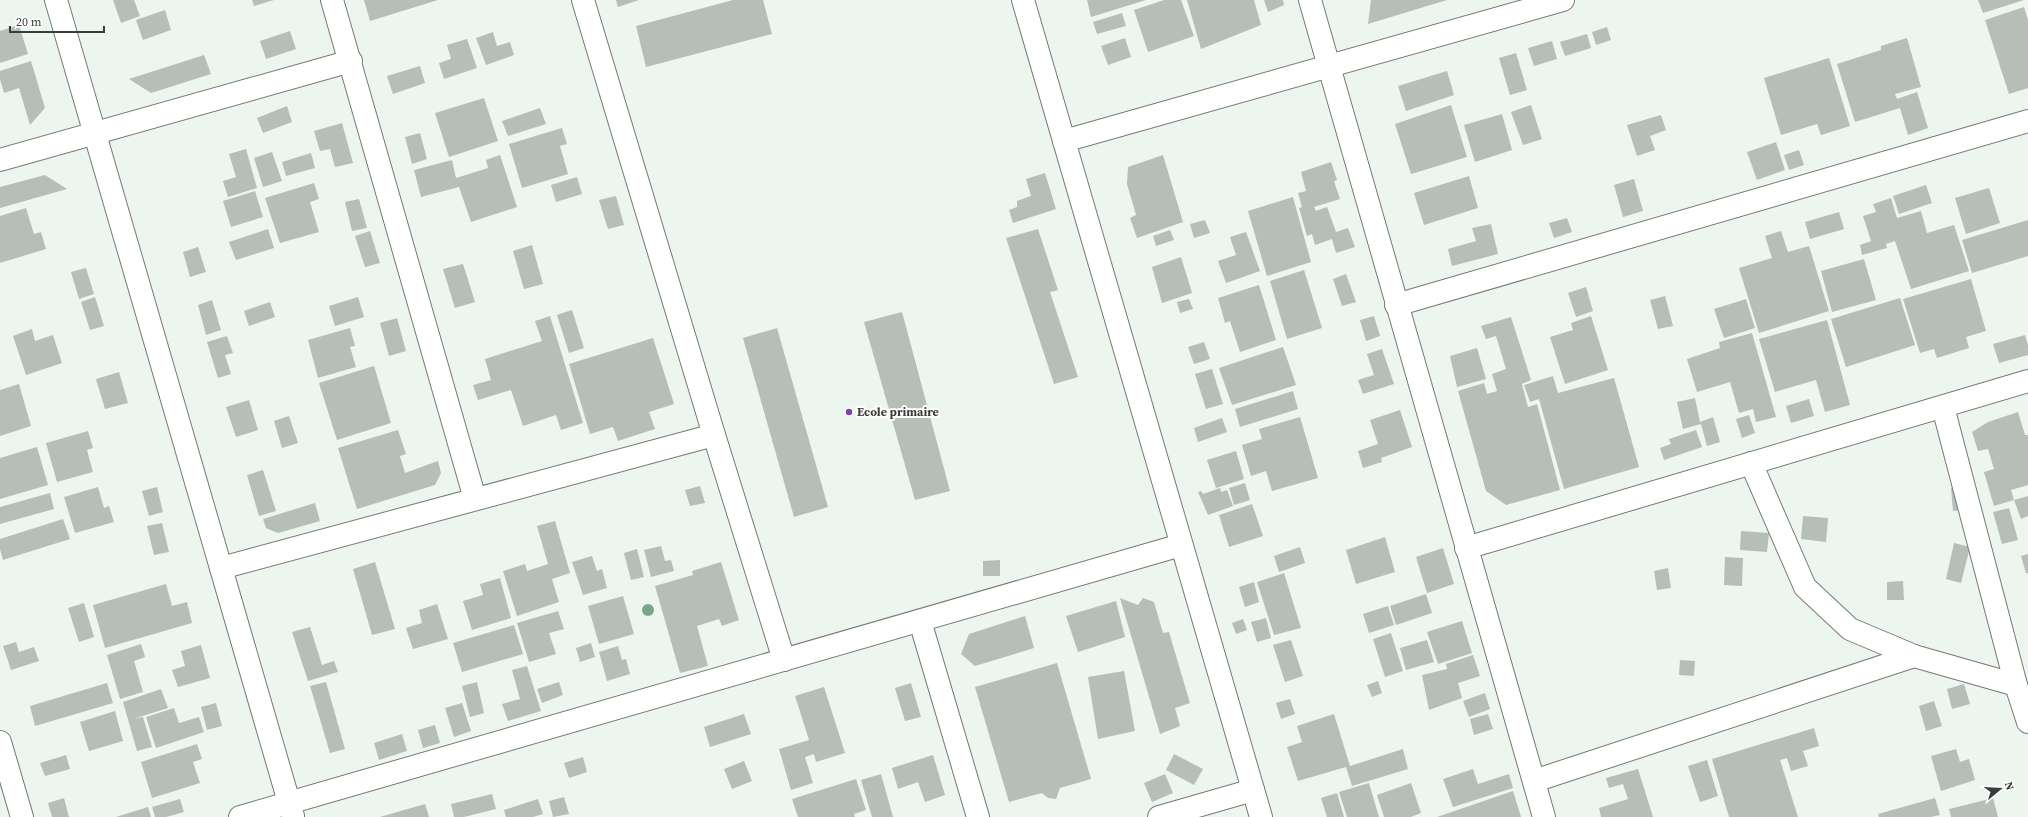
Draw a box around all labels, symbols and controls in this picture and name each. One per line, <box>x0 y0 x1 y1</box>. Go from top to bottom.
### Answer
scale bar <box>10 8 104 34</box>
text: 20 m <box>16 14 42 30</box>
place label: Ecole primaire <box>857 404 939 420</box>
marker: Ecole primaire <box>844 407 854 417</box>
north arrow <box>1980 769 2020 809</box>
text: N <box>2001 780 2017 792</box>

